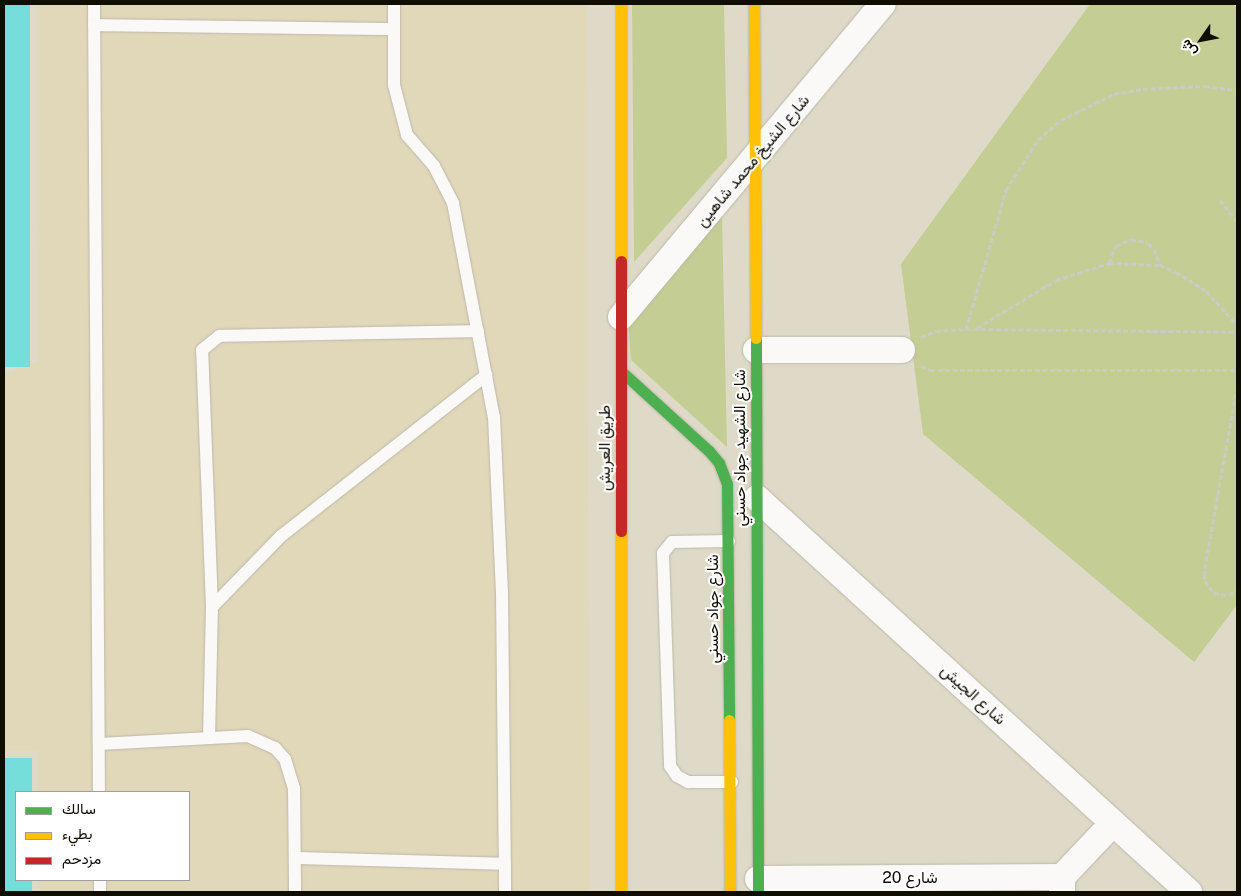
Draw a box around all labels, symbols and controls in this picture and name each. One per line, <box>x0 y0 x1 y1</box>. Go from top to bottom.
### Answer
north arrow <box>1176 15 1226 65</box>
text: ش <box>1177 37 1200 60</box>
street label: شارع الشيخ محمد شاهين <box>692 91 814 231</box>
street label: شارع الشهيد جواد حسني <box>730 369 750 527</box>
street label: طريق العريش <box>595 405 615 491</box>
street label: شارع جواد حسني <box>703 554 723 664</box>
street label: شارع الجيش <box>937 661 1009 729</box>
legend <box>15 791 190 881</box>
text: سالك <box>62 800 96 817</box>
text: بطيء <box>62 825 92 842</box>
text: مزدحم <box>62 850 101 867</box>
street label: شارع 20 <box>882 868 938 888</box>

